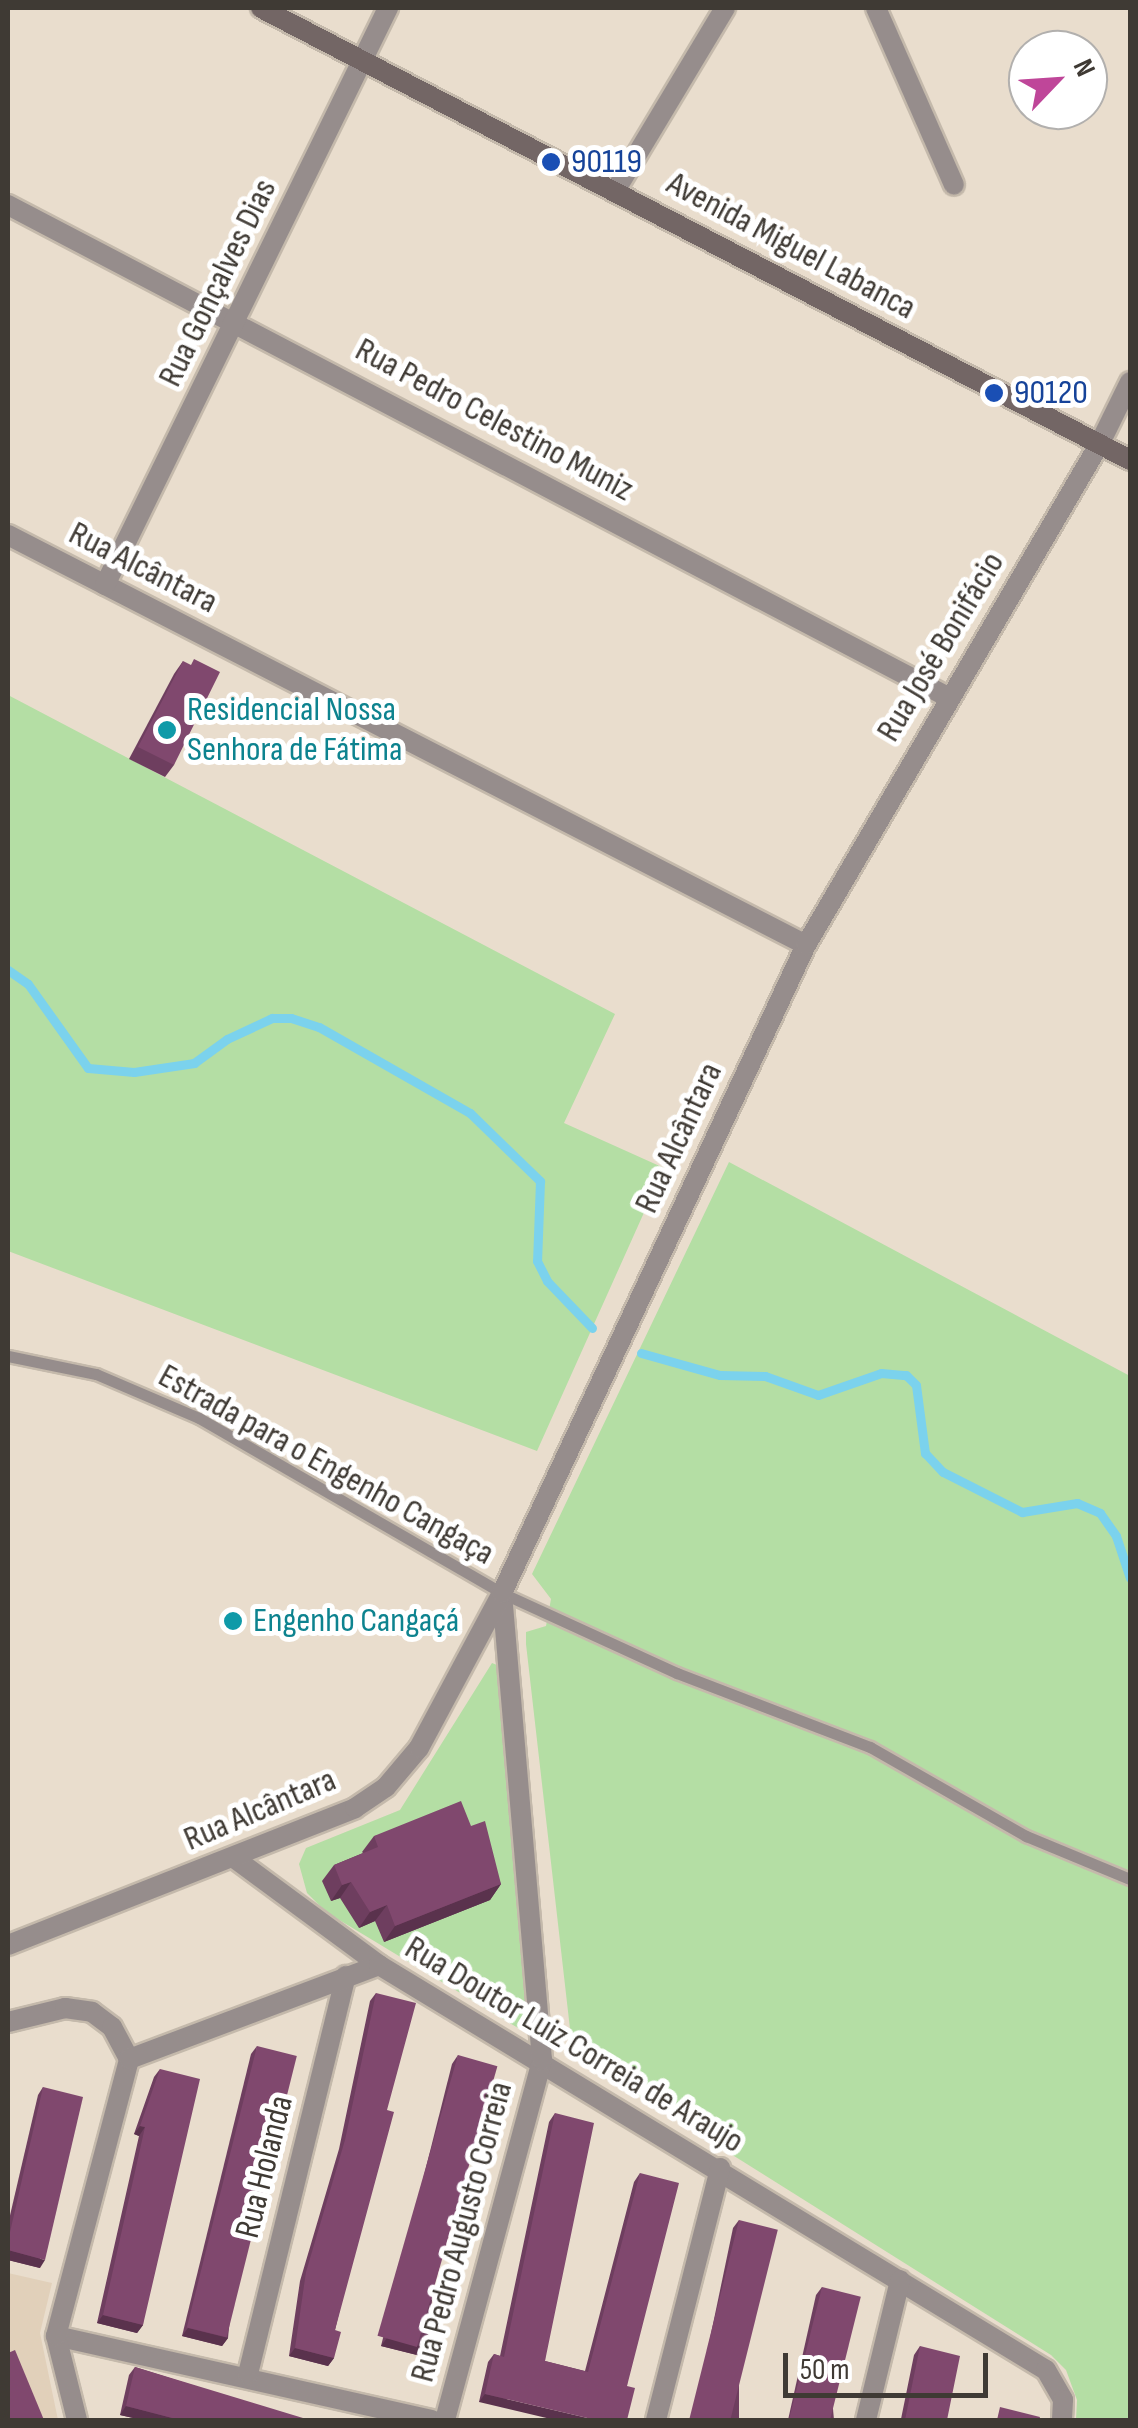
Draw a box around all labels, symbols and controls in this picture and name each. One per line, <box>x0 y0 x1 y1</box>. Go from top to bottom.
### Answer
north arrow <box>1008 30 1108 130</box>
text: N <box>1066 54 1102 82</box>
place label: 90119 <box>571 141 642 183</box>
marker: 90119 <box>540 151 562 173</box>
street label: Avenida Miguel Labanca <box>660 163 922 329</box>
street label: Rua Gonçalves Dias <box>150 172 286 394</box>
street label: Rua Pedro Celestino Muniz <box>348 329 640 511</box>
place label: 90120 <box>1014 372 1088 414</box>
marker: 90120 <box>983 382 1005 404</box>
street label: Rua Alcântara <box>62 513 224 623</box>
street label: Rua José Bonifácio <box>868 545 1014 749</box>
place label: Residencial Nossa Senhora de Fátima <box>187 689 403 771</box>
marker: Residencial Nossa Senhora de Fátima <box>156 719 178 741</box>
street label: Rua Alcântara <box>626 1056 732 1220</box>
street label: Estrada para o Engenho Cangaça <box>151 1355 501 1575</box>
place label: Engenho Cangaçá <box>253 1600 459 1642</box>
marker: Engenho Cangaçá <box>222 1610 244 1632</box>
street label: Rua Alcântara <box>178 1759 342 1861</box>
street label: Rua Doutor Luiz Correia de Araujo <box>397 1927 751 2163</box>
street label: Rua Pedro Augusto Correia <box>402 2077 522 2387</box>
street label: Rua Holanda <box>227 2091 303 2243</box>
scale bar <box>788 2333 993 2395</box>
text: 50 m <box>800 2352 849 2388</box>

